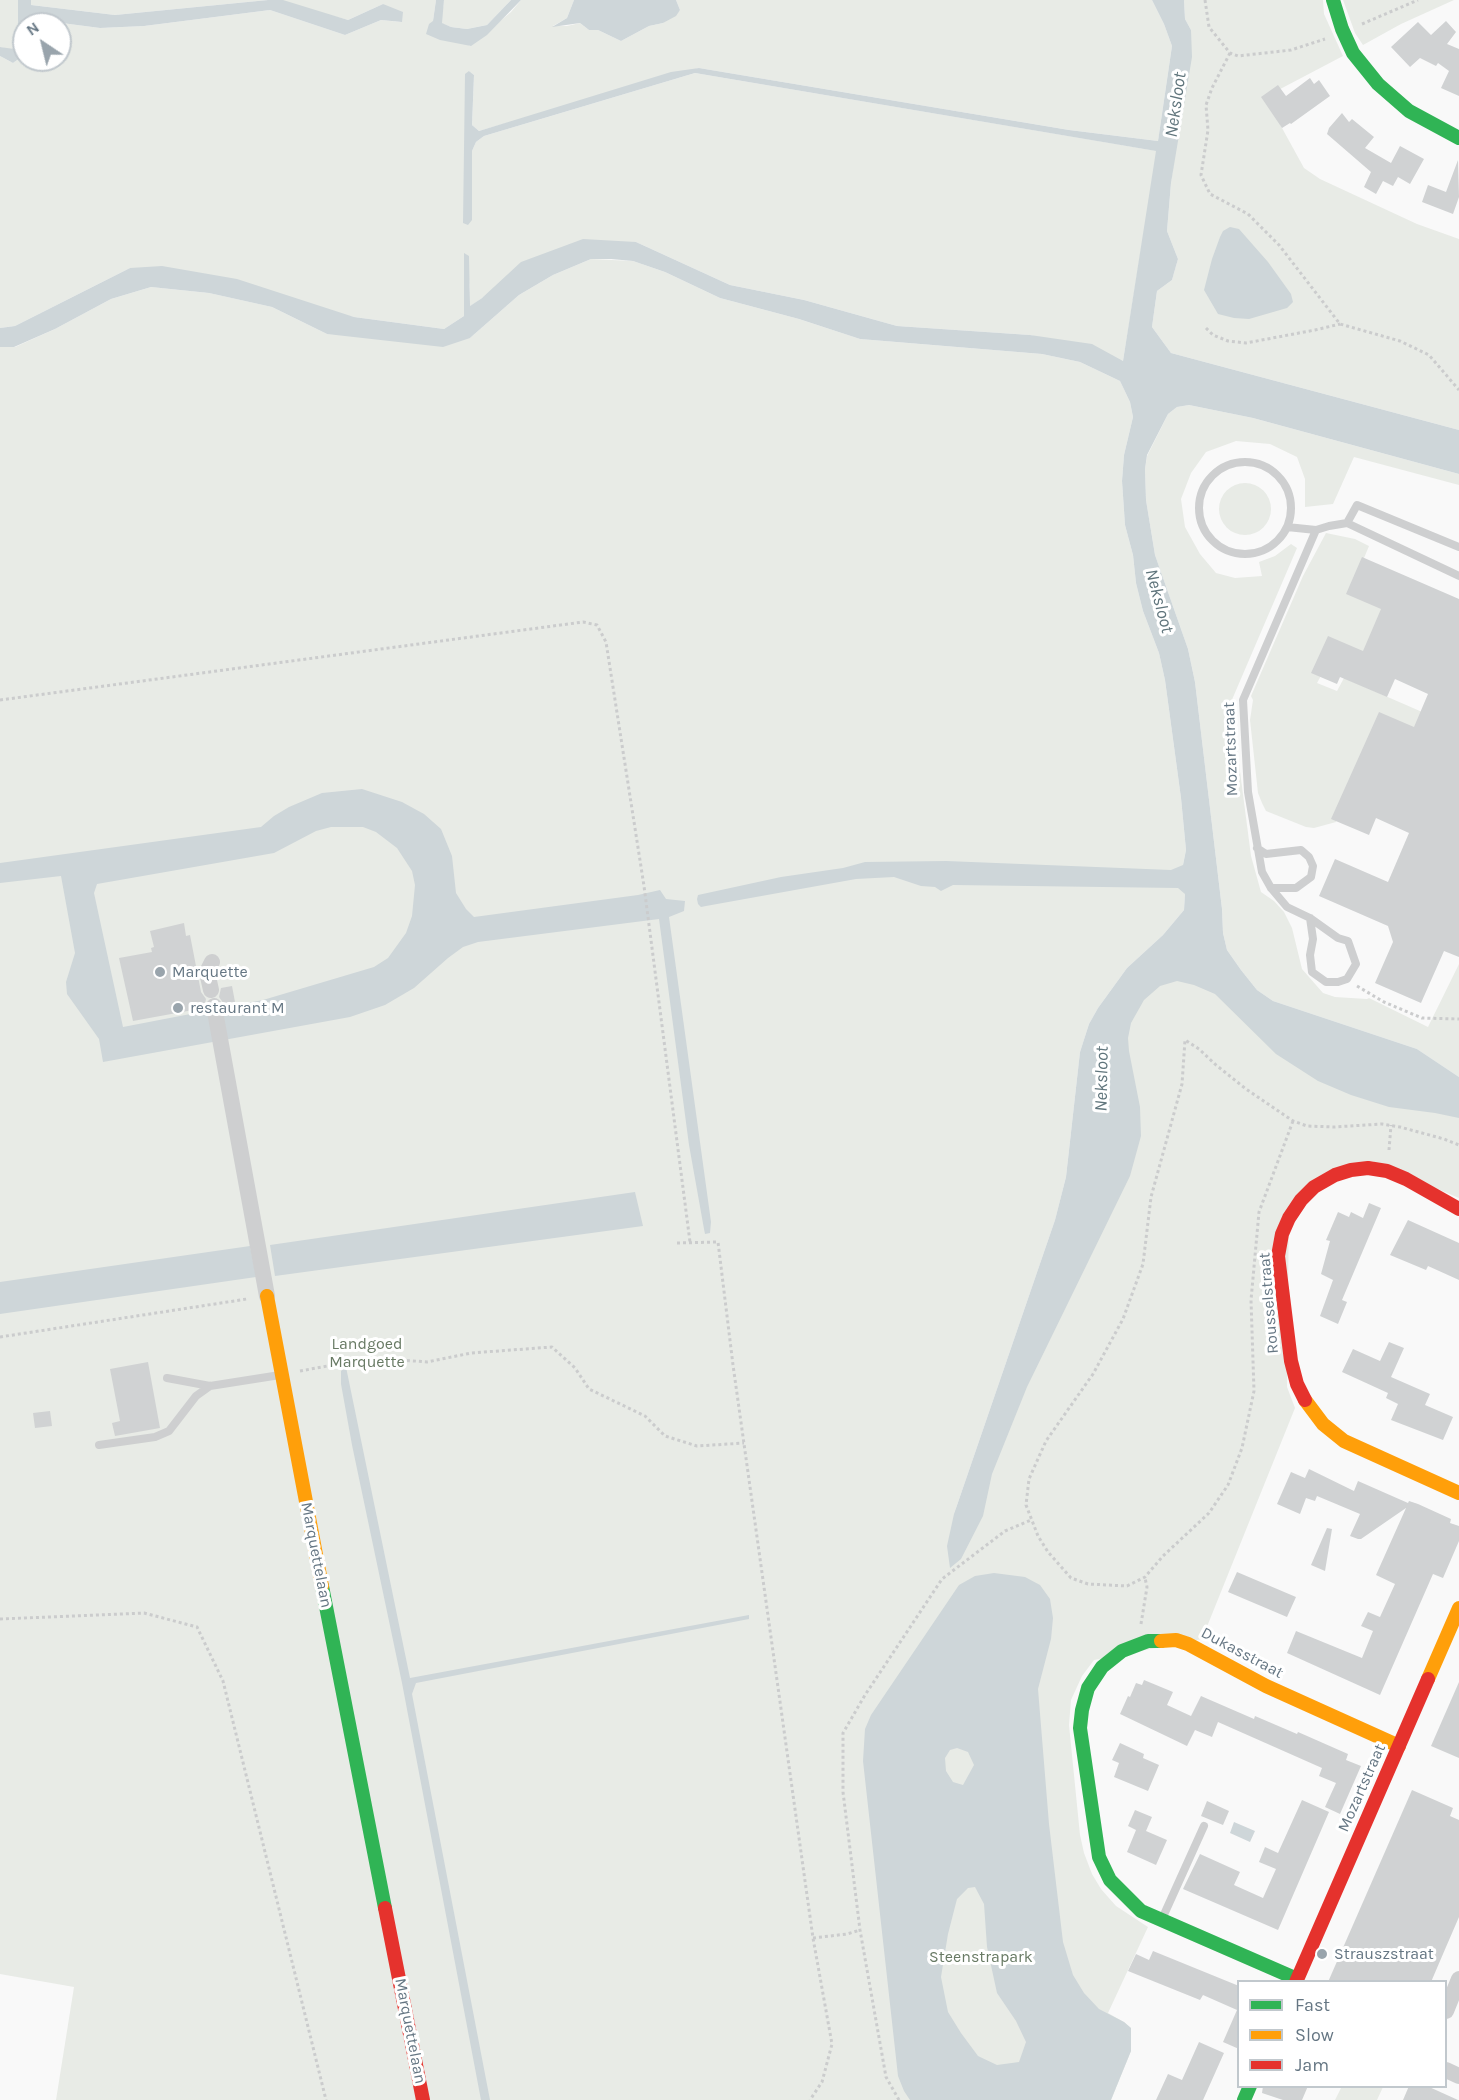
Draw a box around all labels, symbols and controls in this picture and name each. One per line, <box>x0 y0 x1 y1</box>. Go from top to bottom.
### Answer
north arrow <box>12 12 72 72</box>
text: N <box>22 17 43 40</box>
water label: Neksloot <box>1161 71 1191 139</box>
water label: Neksloot <box>1140 567 1178 635</box>
street label: Mozartstraat <box>1220 702 1242 796</box>
place label: Marquette <box>172 962 248 982</box>
marker: Marquette <box>153 965 167 979</box>
place label: restaurant M <box>190 998 285 1018</box>
marker: restaurant M <box>171 1001 185 1015</box>
water label: Neksloot <box>1091 1046 1113 1112</box>
street label: Rousselstraat <box>1255 1252 1283 1354</box>
park label: Landgoed Marquette <box>329 1334 405 1372</box>
street label: Marquettelaan <box>296 1500 336 1610</box>
street label: Dukasstraat <box>1198 1623 1286 1683</box>
street label: Mozartstraat <box>1334 1741 1390 1835</box>
place label: Strauszstraat <box>1334 1944 1434 1964</box>
park label: Steenstrapark <box>929 1947 1033 1967</box>
marker: Strauszstraat <box>1315 1947 1329 1961</box>
street label: Marquettelaan <box>390 1976 430 2086</box>
legend <box>1237 1980 1447 2088</box>
text: Fast <box>1295 1994 1330 2016</box>
text: Slow <box>1295 2024 1334 2046</box>
text: Jam <box>1295 2054 1329 2076</box>

